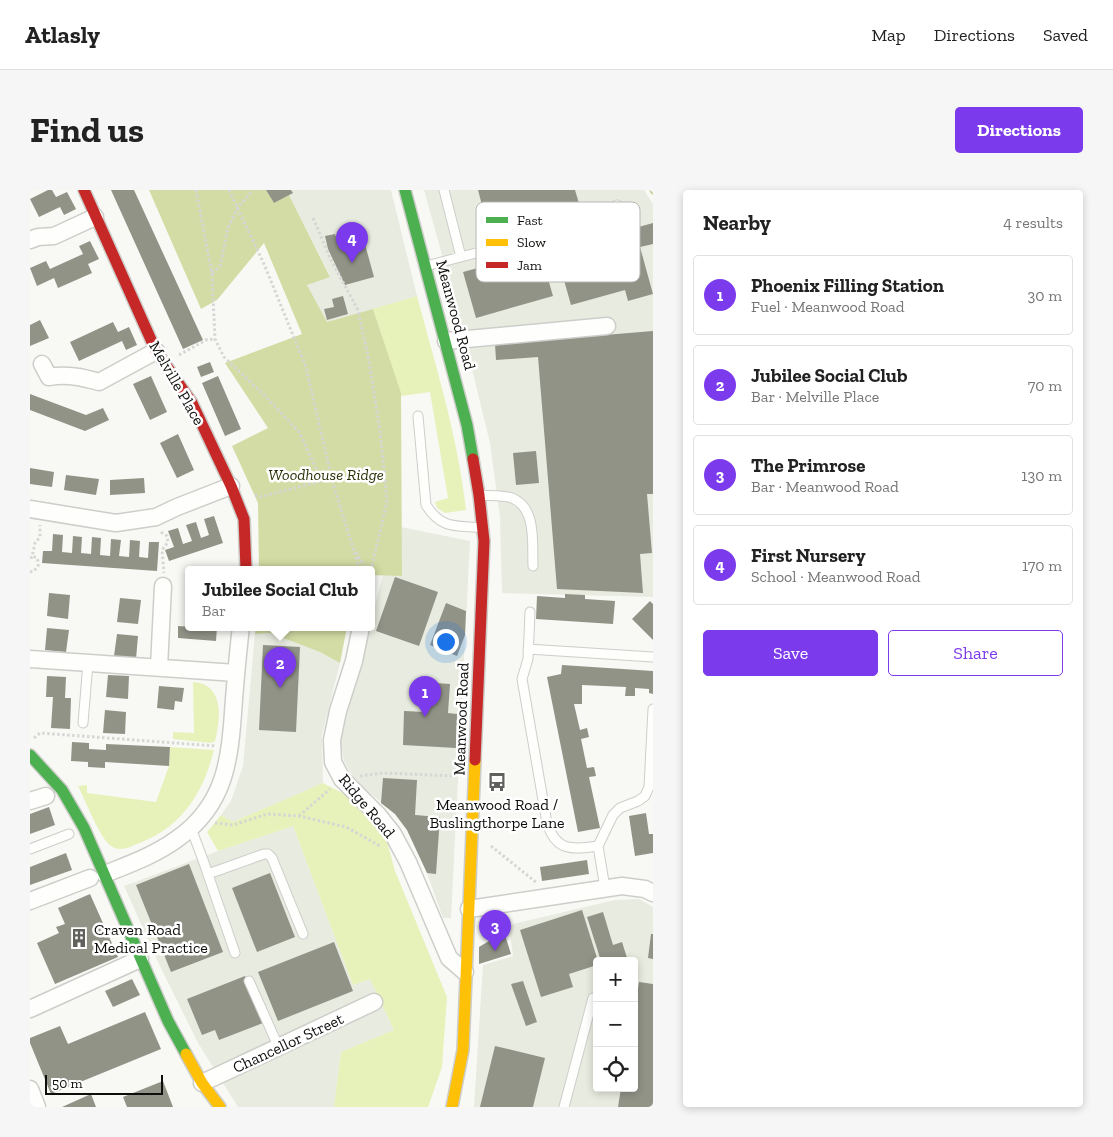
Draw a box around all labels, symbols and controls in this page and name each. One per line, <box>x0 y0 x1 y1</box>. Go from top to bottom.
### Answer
text: Atlasly <box>25 20 100 49</box>
text: Map <box>871 24 906 46</box>
text: Directions <box>934 24 1015 46</box>
text: Saved <box>1043 24 1088 46</box>
button: Directions <box>955 107 1083 153</box>
text: Find us <box>30 109 144 151</box>
legend <box>476 202 640 282</box>
text: Nearby <box>703 210 771 235</box>
text: Fast <box>517 212 544 229</box>
text: 4 results <box>1003 213 1063 232</box>
pin: 4 <box>336 222 368 263</box>
text: Slow <box>517 234 546 251</box>
text: Jam <box>517 257 542 274</box>
street label: Meanwood Road <box>432 258 480 372</box>
text: Phoenix Filling Station <box>751 274 944 297</box>
text: 1 <box>717 286 723 305</box>
text: 30 m <box>1028 286 1062 305</box>
text: Fuel · Meanwood Road <box>751 297 905 316</box>
street label: Melville Place <box>145 338 209 428</box>
text: Jubilee Social Club <box>751 364 907 387</box>
text: 2 <box>716 376 724 395</box>
text: 70 m <box>1028 376 1062 395</box>
text: Bar · Melville Place <box>751 387 879 406</box>
text: The Primrose <box>751 454 865 477</box>
park label: Woodhouse Ridge <box>268 465 384 484</box>
text: 3 <box>716 466 724 485</box>
text: 130 m <box>1021 466 1062 485</box>
text: Bar · Meanwood Road <box>751 477 899 496</box>
text: First Nursery <box>751 544 866 567</box>
text: 4 <box>715 556 725 575</box>
text: 170 m <box>1022 556 1062 575</box>
popup <box>185 566 375 631</box>
text: School · Meanwood Road <box>751 567 921 586</box>
text: Jubilee Social Club <box>202 578 358 601</box>
text: Bar <box>202 601 226 620</box>
your location <box>433 629 459 655</box>
button: Save <box>703 630 878 676</box>
button: Share <box>888 630 1063 676</box>
pin: 2 <box>264 647 296 688</box>
street label: Meanwood Road <box>450 662 472 776</box>
pin: 1 <box>409 676 441 717</box>
street label: Ridge Road <box>335 770 399 842</box>
bus stop icon: Meanwood Road / Buslingthorpe Lane <box>486 771 508 793</box>
place label: Meanwood Road / Buslingthorpe Lane <box>429 795 565 832</box>
pin: 3 <box>479 910 511 951</box>
place label: Craven Road Medical Practice <box>94 920 208 957</box>
building icon: Craven Road Medical Practice <box>68 927 90 949</box>
map controls <box>593 957 638 1092</box>
button: + <box>593 957 638 1002</box>
button: − <box>593 1002 638 1047</box>
street label: Chancellor Street <box>230 1009 346 1077</box>
button: locate <box>593 1047 638 1092</box>
scale bar <box>45 1072 162 1095</box>
text: 50 m <box>52 1075 83 1092</box>

